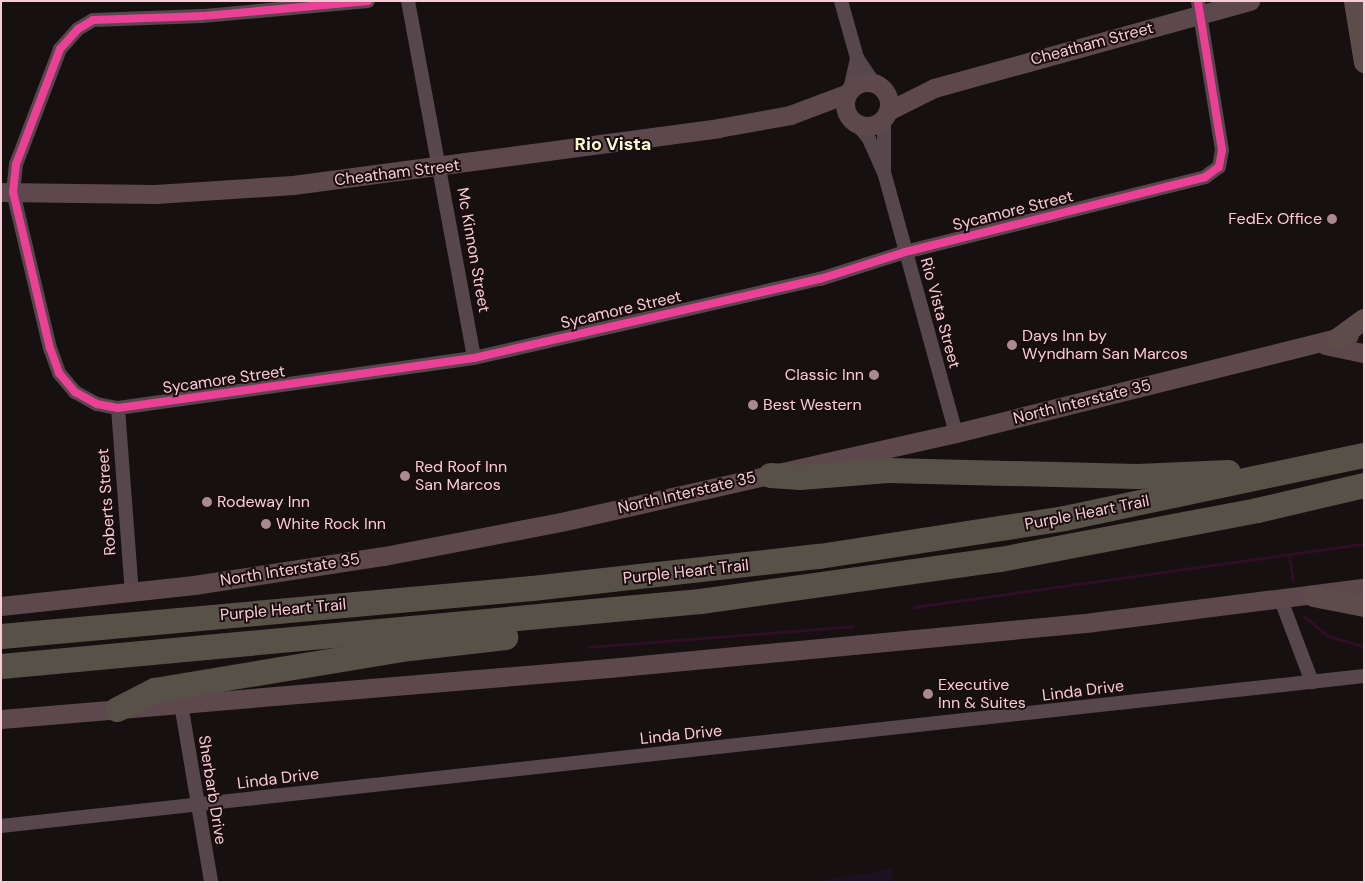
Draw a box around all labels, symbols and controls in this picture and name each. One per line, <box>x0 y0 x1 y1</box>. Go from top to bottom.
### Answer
street label: Cheatham Street <box>1029 18 1155 70</box>
district label: Rio Vista <box>575 133 651 155</box>
street label: Cheatham Street <box>333 156 461 190</box>
street label: Mc Kinnon Street <box>453 186 493 314</box>
street label: Sycamore Street <box>951 187 1075 235</box>
place label: FedEx Office <box>1228 209 1322 229</box>
marker: FedEx Office <box>1326 213 1338 225</box>
street label: Rio Vista Street <box>916 256 964 370</box>
street label: Sycamore Street <box>559 287 683 333</box>
place label: Days Inn by Wyndham San Marcos <box>1022 326 1188 364</box>
marker: Days Inn by Wyndham San Marcos <box>1006 339 1018 351</box>
street label: Sycamore Street <box>162 362 286 398</box>
place label: Classic Inn <box>785 365 864 385</box>
marker: Classic Inn <box>868 369 880 381</box>
street label: North Interstate 35 <box>1011 376 1153 428</box>
place label: Best Western <box>763 395 862 415</box>
marker: Best Western <box>747 399 759 411</box>
street label: Roberts Street <box>94 448 120 556</box>
place label: Red Roof Inn San Marcos <box>415 457 507 495</box>
street label: North Interstate 35 <box>616 468 758 518</box>
marker: Red Roof Inn San Marcos <box>399 470 411 482</box>
place label: Rodeway Inn <box>217 492 310 512</box>
street label: Purple Heart Trail <box>1023 492 1151 534</box>
marker: Rodeway Inn <box>201 496 213 508</box>
place label: White Rock Inn <box>276 514 386 534</box>
marker: White Rock Inn <box>260 518 272 530</box>
street label: North Interstate 35 <box>219 549 361 591</box>
street label: Purple Heart Trail <box>622 556 750 588</box>
street label: Purple Heart Trail <box>219 595 347 625</box>
place label: Executive Inn & Suites <box>938 675 1026 713</box>
street label: Linda Drive <box>1041 676 1125 706</box>
marker: Executive Inn & Suites <box>922 688 934 700</box>
street label: Linda Drive <box>639 721 723 749</box>
street label: Sherbarb Drive <box>194 734 230 846</box>
street label: Linda Drive <box>236 764 320 794</box>

